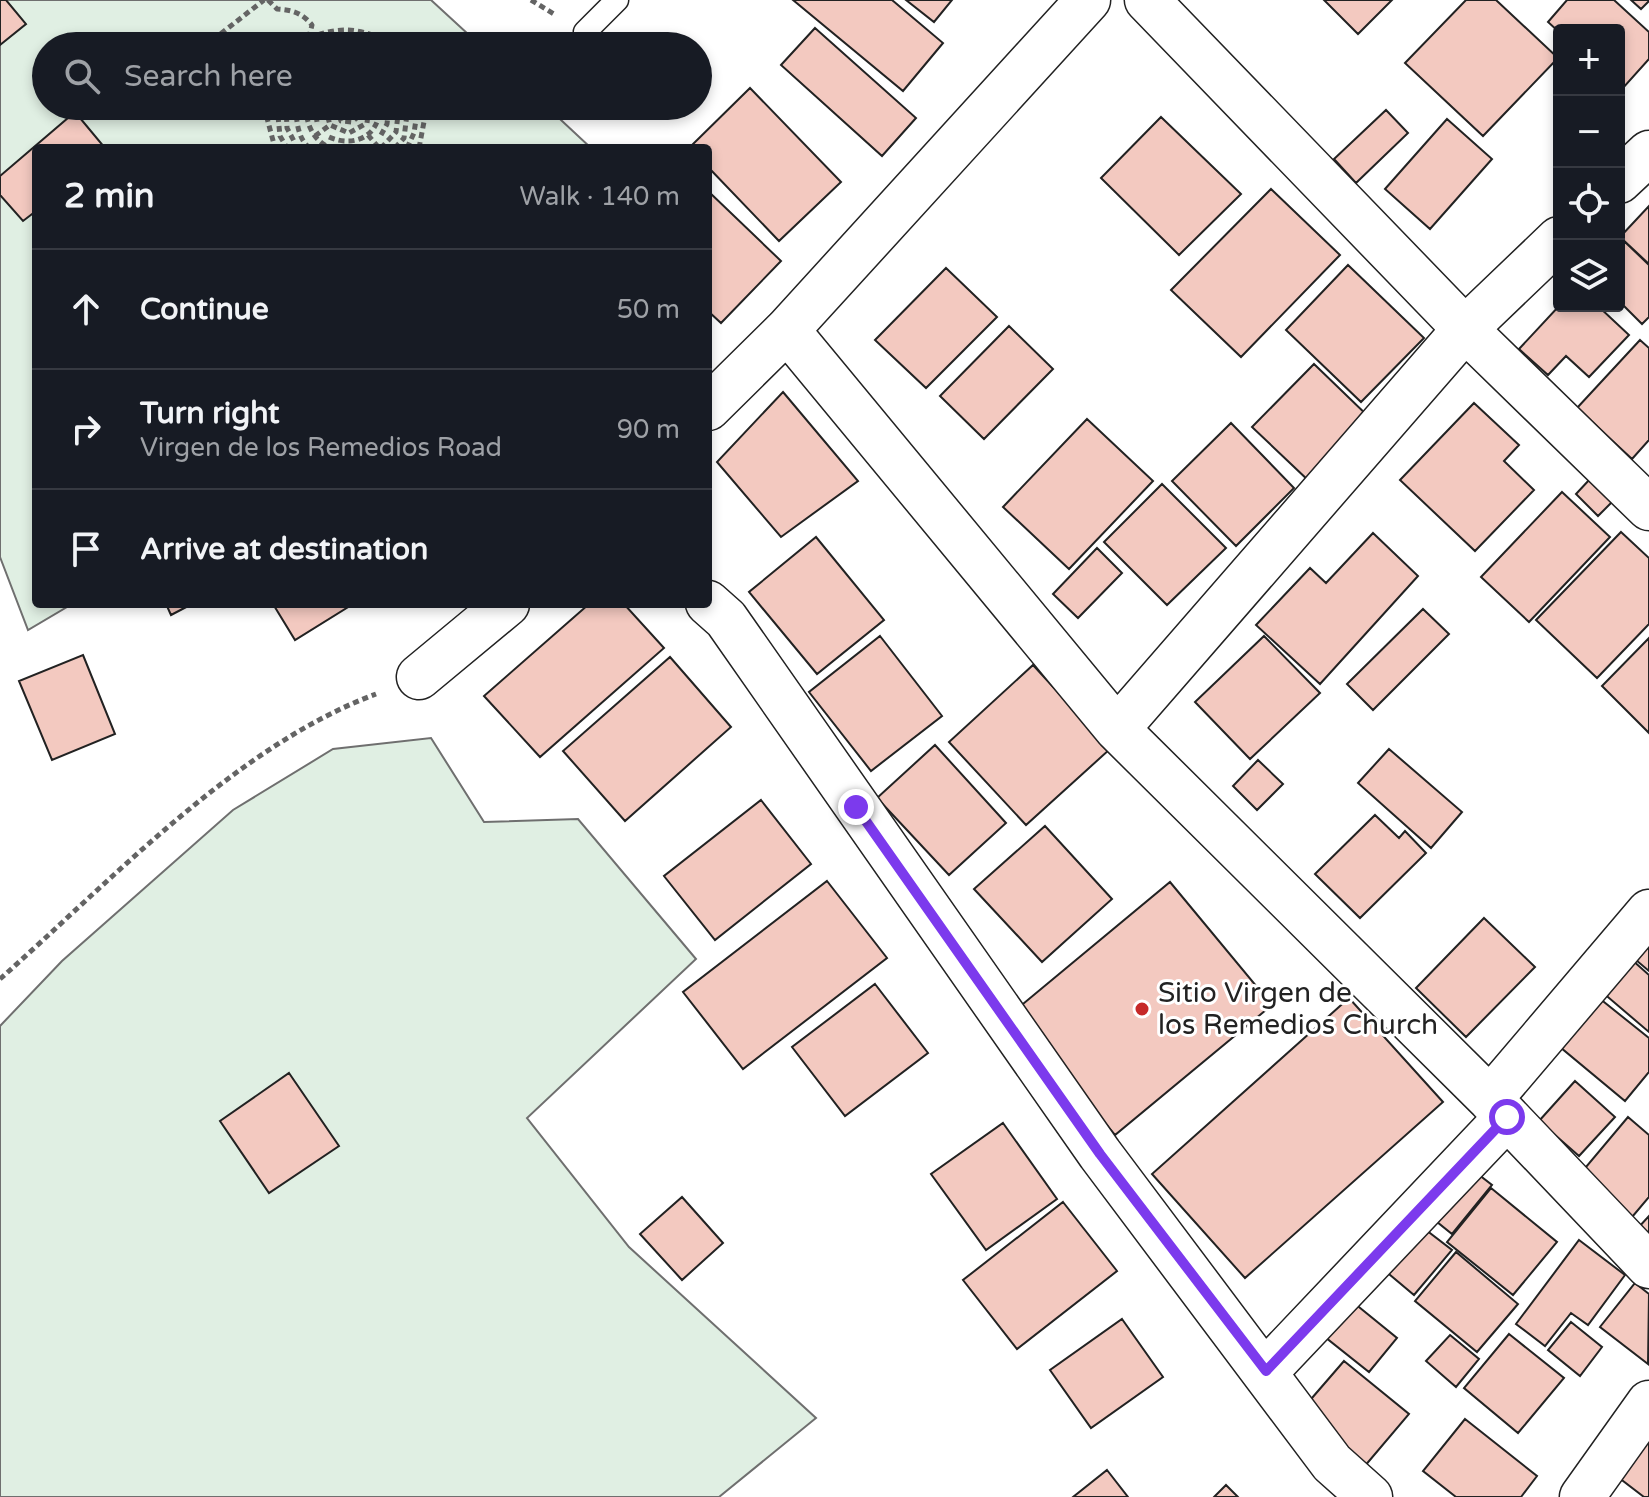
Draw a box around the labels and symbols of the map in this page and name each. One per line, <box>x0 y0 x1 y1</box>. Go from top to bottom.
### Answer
route end <box>838 789 874 825</box>
place label: Sitio Virgen de los Remedios Church <box>1158 976 1438 1042</box>
marker: Sitio Virgen de los Remedios Church <box>1133 1000 1151 1018</box>
route start <box>1489 1099 1525 1135</box>

